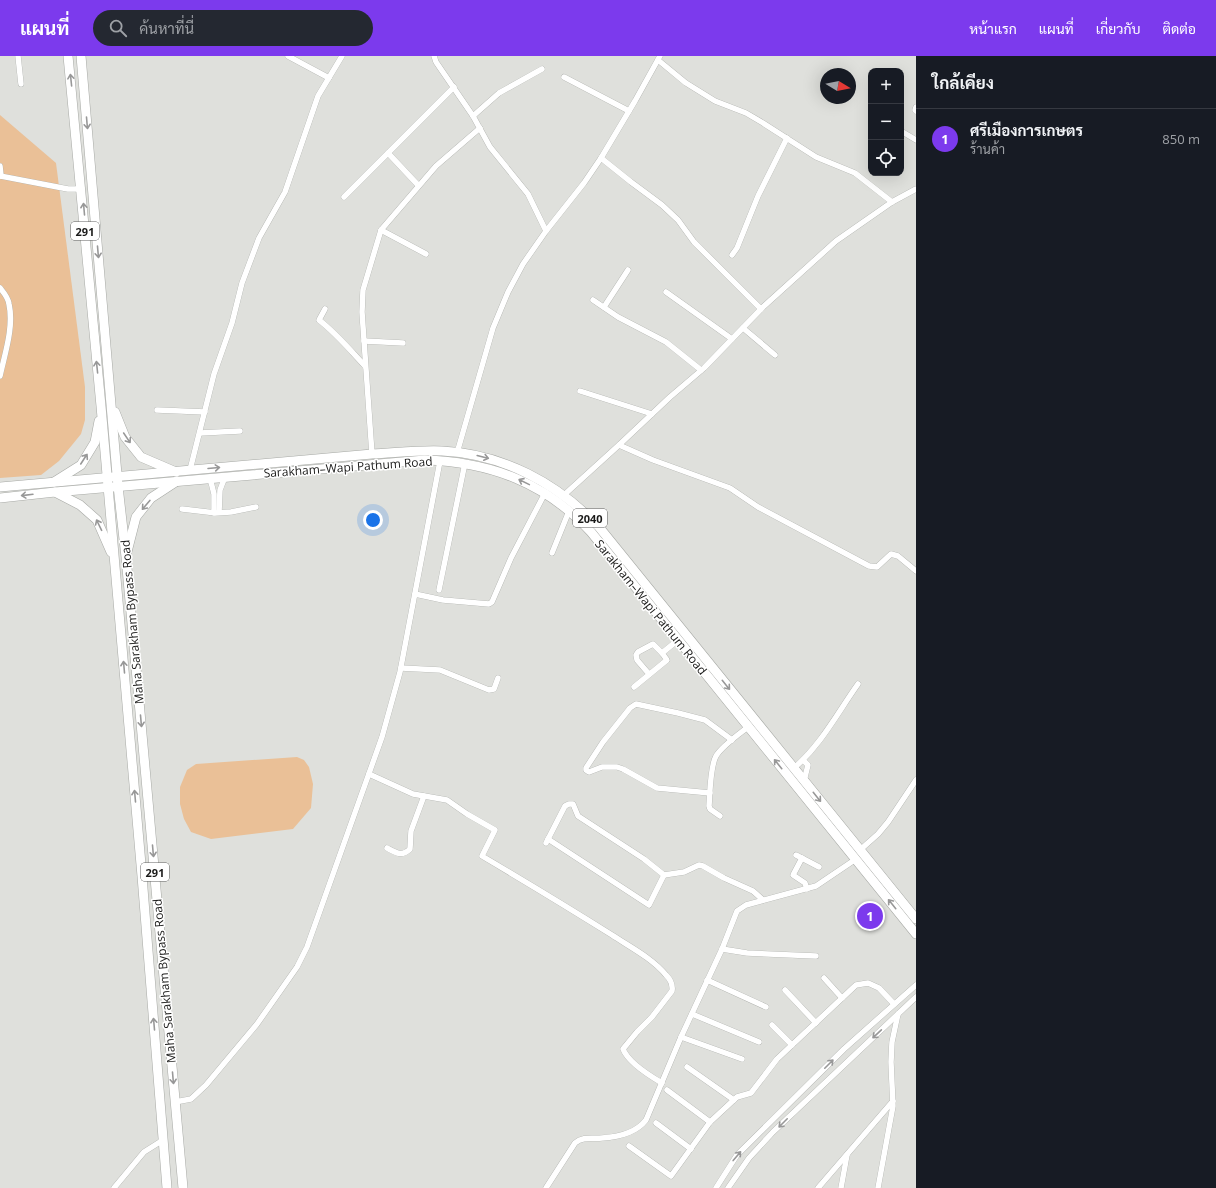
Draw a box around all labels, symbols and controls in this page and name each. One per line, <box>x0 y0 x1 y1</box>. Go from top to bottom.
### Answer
search box <box>93 10 373 46</box>
text: แผนที่ <box>20 15 69 41</box>
icon: search <box>107 17 129 39</box>
text: ค้นหาที่นี่ <box>139 18 194 38</box>
text: หน้าแรก <box>969 19 1017 38</box>
text: แผนที่ <box>1039 19 1074 38</box>
text: เกี่ยวกับ <box>1096 19 1140 38</box>
text: ติดต่อ <box>1162 19 1196 38</box>
north arrow <box>820 68 856 104</box>
map controls <box>868 68 904 176</box>
button: + <box>868 68 904 104</box>
text: ใกล้เคียง <box>932 71 994 94</box>
one-way arrow <box>67 74 74 87</box>
button: − <box>868 104 904 140</box>
one-way arrow <box>83 116 91 129</box>
text: ศรีเมืองการเกษตร <box>970 120 1083 140</box>
text: 1 <box>941 130 949 148</box>
text: 850 m <box>1162 130 1200 148</box>
button: locate <box>868 140 904 176</box>
text: ร้านค้า <box>970 140 1005 158</box>
one-way arrow <box>80 203 87 216</box>
road number: 291 <box>71 222 99 240</box>
one-way arrow <box>95 245 102 258</box>
one-way arrow <box>94 361 101 374</box>
one-way arrow <box>123 433 131 444</box>
one-way arrow <box>81 453 89 465</box>
street label: Sarakham–Wapi Pathum Road <box>263 453 433 481</box>
one-way arrow <box>476 454 489 461</box>
one-way arrow <box>207 465 220 472</box>
one-way arrow <box>519 478 531 485</box>
one-way arrow <box>21 491 34 499</box>
one-way arrow <box>142 499 151 510</box>
road number: 2040 <box>573 509 607 527</box>
your location <box>363 510 383 530</box>
one-way arrow <box>95 519 102 531</box>
street label: Sarakham–Wapi Pathum Road <box>591 536 711 678</box>
street label: Maha Sarakham Bypass Road <box>116 539 148 705</box>
one-way arrow <box>120 661 127 674</box>
one-way arrow <box>722 679 731 690</box>
one-way arrow <box>137 714 145 727</box>
one-way arrow <box>774 758 783 769</box>
one-way arrow <box>132 790 139 803</box>
one-way arrow <box>813 791 822 802</box>
one-way arrow <box>149 844 156 857</box>
road number: 291 <box>141 863 169 881</box>
street label: Maha Sarakham Bypass Road <box>148 898 180 1064</box>
one-way arrow <box>887 899 896 909</box>
pin: 1 <box>857 901 883 931</box>
one-way arrow <box>150 1018 158 1031</box>
one-way arrow <box>872 1029 882 1038</box>
one-way arrow <box>824 1059 834 1069</box>
one-way arrow <box>169 1071 177 1084</box>
one-way arrow <box>778 1118 788 1128</box>
one-way arrow <box>733 1150 742 1161</box>

